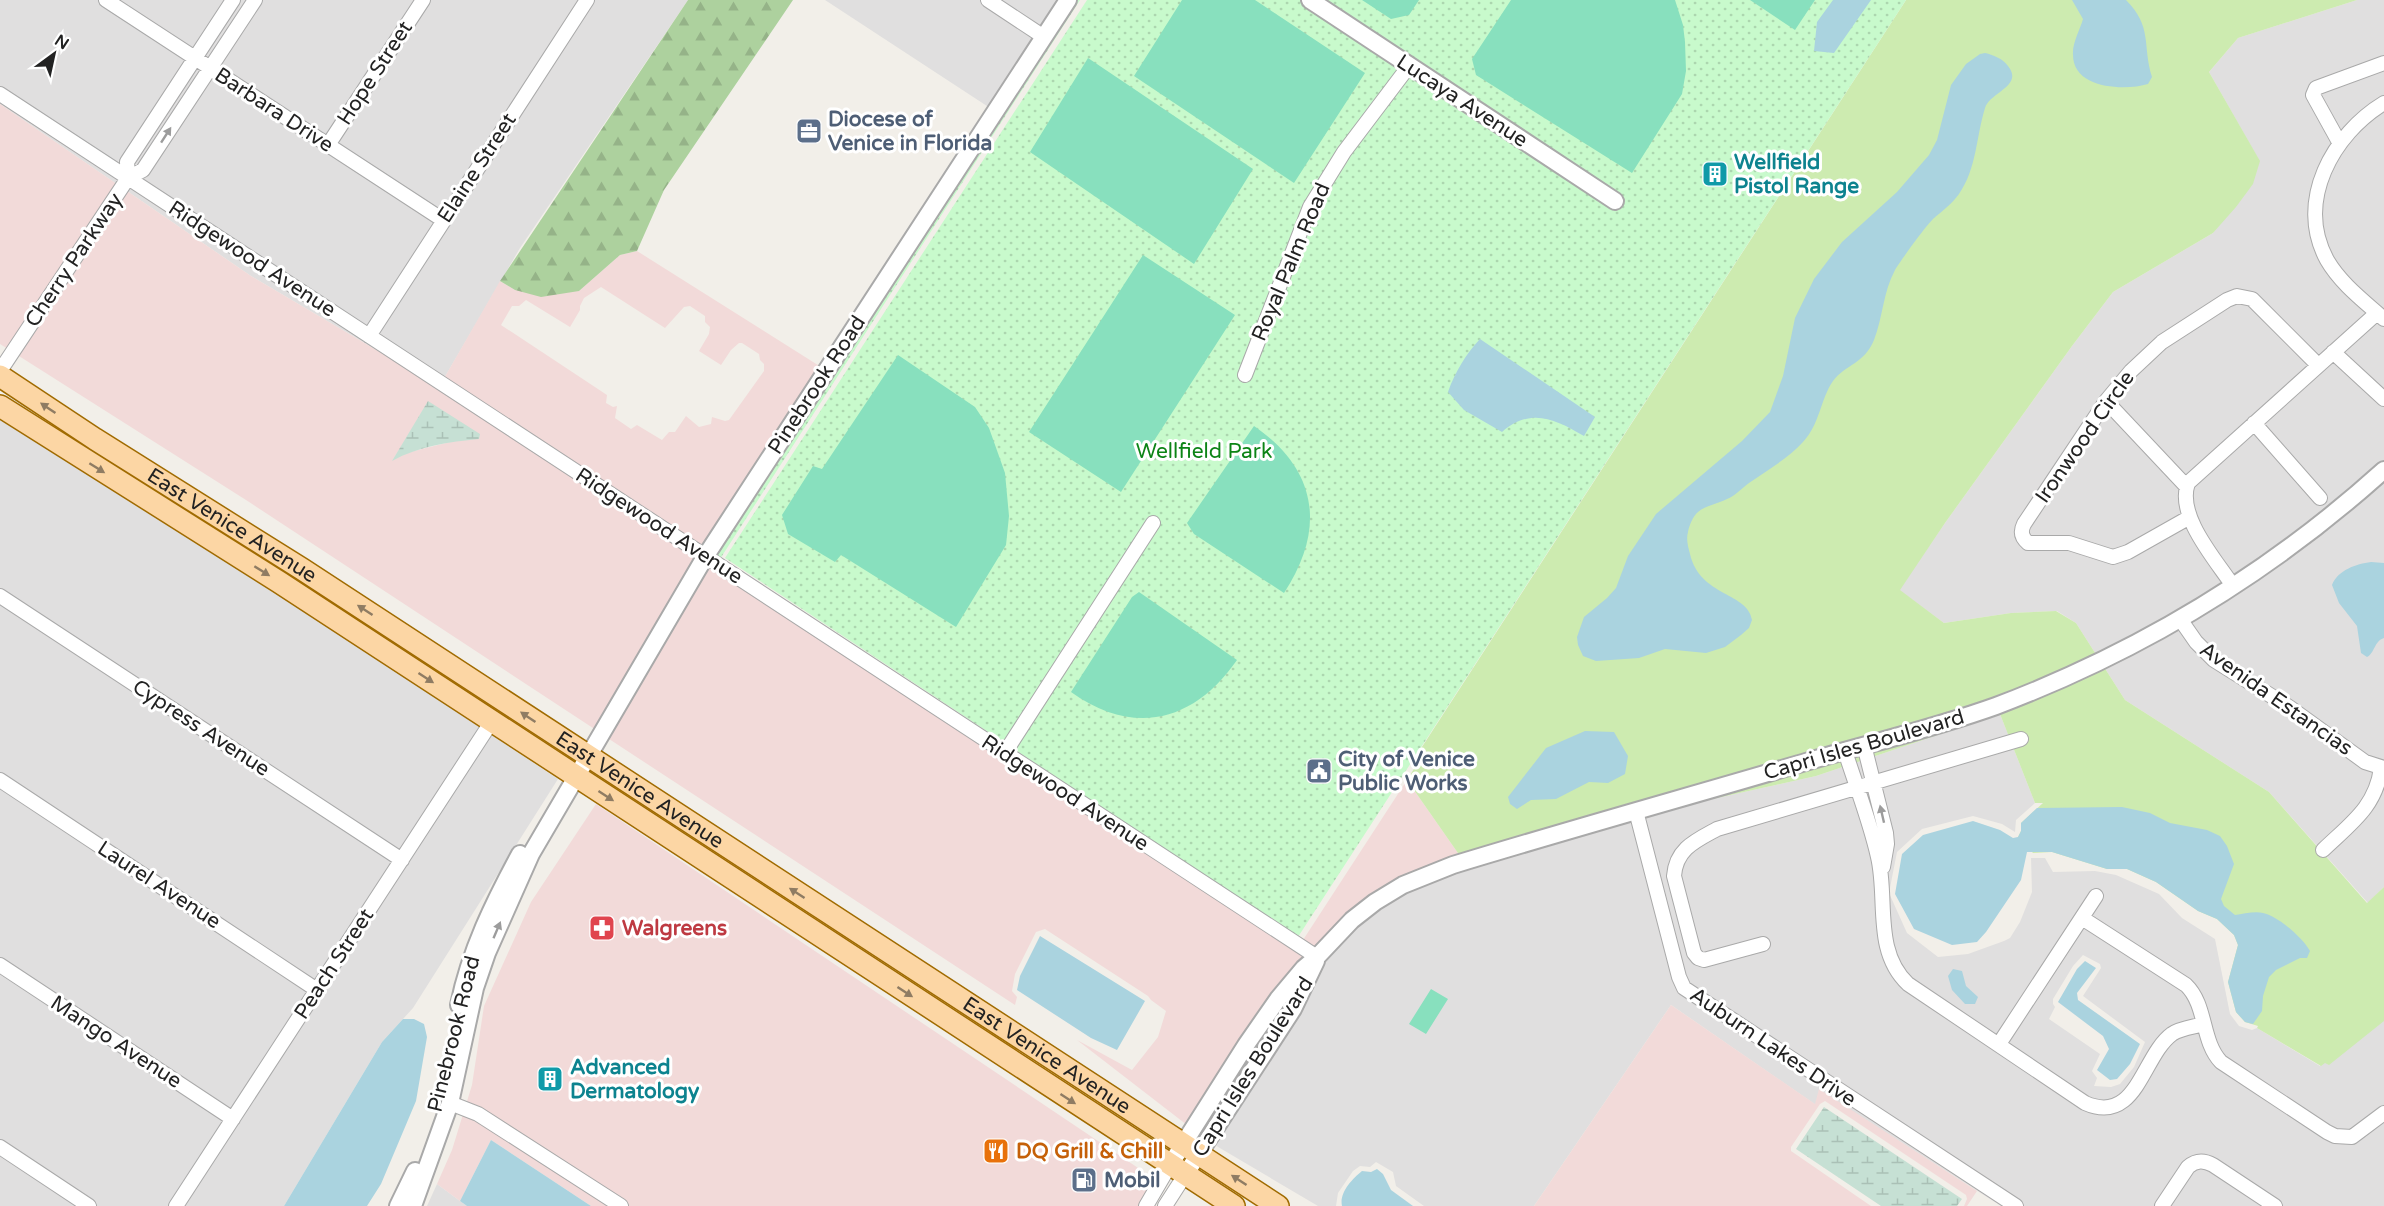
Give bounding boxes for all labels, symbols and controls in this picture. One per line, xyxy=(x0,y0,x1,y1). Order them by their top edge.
street label: Hope Street xyxy=(332,16,418,130)
north arrow xyxy=(24,24,84,84)
text: N xyxy=(51,30,72,54)
street label: Lucaya Avenue xyxy=(1392,49,1532,153)
street label: Barbara Drive xyxy=(210,62,338,158)
place label: Diocese of Venice in Florida xyxy=(828,107,992,156)
street label: Elaine Street xyxy=(432,108,522,228)
office icon: Diocese of Venice in Florida xyxy=(794,116,824,146)
one-way arrow xyxy=(160,127,171,143)
place label: Wellfield Pistol Range xyxy=(1734,150,1859,199)
building icon: Wellfield Pistol Range xyxy=(1700,159,1730,189)
street label: Royal Palm Road xyxy=(1246,179,1336,345)
street label: Cherry Parkway xyxy=(20,188,128,332)
street label: Ridgewood Avenue xyxy=(164,196,340,322)
street label: Pinebrook Road xyxy=(763,311,871,459)
street label: Ironwood Circle xyxy=(2030,366,2140,508)
one-way arrow xyxy=(40,402,56,414)
park label: Wellfield Park xyxy=(1136,439,1272,464)
one-way arrow xyxy=(89,462,105,473)
street label: East Venice Avenue xyxy=(143,463,322,588)
street label: Ridgewood Avenue xyxy=(571,463,747,589)
one-way arrow xyxy=(254,566,270,577)
one-way arrow xyxy=(357,604,373,615)
street label: Avenida Estancias xyxy=(2195,637,2357,761)
one-way arrow xyxy=(417,672,434,683)
street label: Cypress Avenue xyxy=(128,674,274,782)
street label: Capri Isles Boulevard xyxy=(1761,704,1967,786)
one-way arrow xyxy=(520,711,537,722)
street label: East Venice Avenue xyxy=(551,726,729,854)
street label: Ridgewood Avenue xyxy=(977,730,1153,856)
place label: City of Venice Public Works xyxy=(1338,747,1475,796)
public building icon: City of Venice Public Works xyxy=(1304,756,1334,786)
one-way arrow xyxy=(598,790,614,802)
one-way arrow xyxy=(1877,805,1887,823)
street label: Laurel Avenue xyxy=(93,836,225,934)
one-way arrow xyxy=(789,887,805,898)
street label: Peach Street xyxy=(289,904,379,1024)
pharmacy icon: Walgreens xyxy=(587,913,617,943)
place label: Walgreens xyxy=(622,916,727,941)
one-way arrow xyxy=(493,921,502,939)
street label: Pinebrook Road xyxy=(423,953,485,1115)
street label: Capri Isles Boulevard xyxy=(1187,972,1319,1162)
street label: Auburn Lakes Drive xyxy=(1685,982,1861,1112)
one-way arrow xyxy=(897,986,913,998)
street label: Mango Avenue xyxy=(46,990,186,1094)
street label: East Venice Avenue xyxy=(958,991,1136,1119)
place label: Advanced Dermatology xyxy=(570,1055,700,1104)
building icon: Advanced Dermatology xyxy=(535,1064,565,1094)
one-way arrow xyxy=(1060,1093,1076,1105)
restaurant icon: DQ Grill & Chill xyxy=(981,1136,1011,1166)
place label: DQ Grill & Chill xyxy=(1016,1139,1163,1164)
fuel station icon: Mobil xyxy=(1069,1165,1099,1195)
place label: Mobil xyxy=(1104,1168,1160,1193)
one-way arrow xyxy=(1231,1174,1247,1186)

